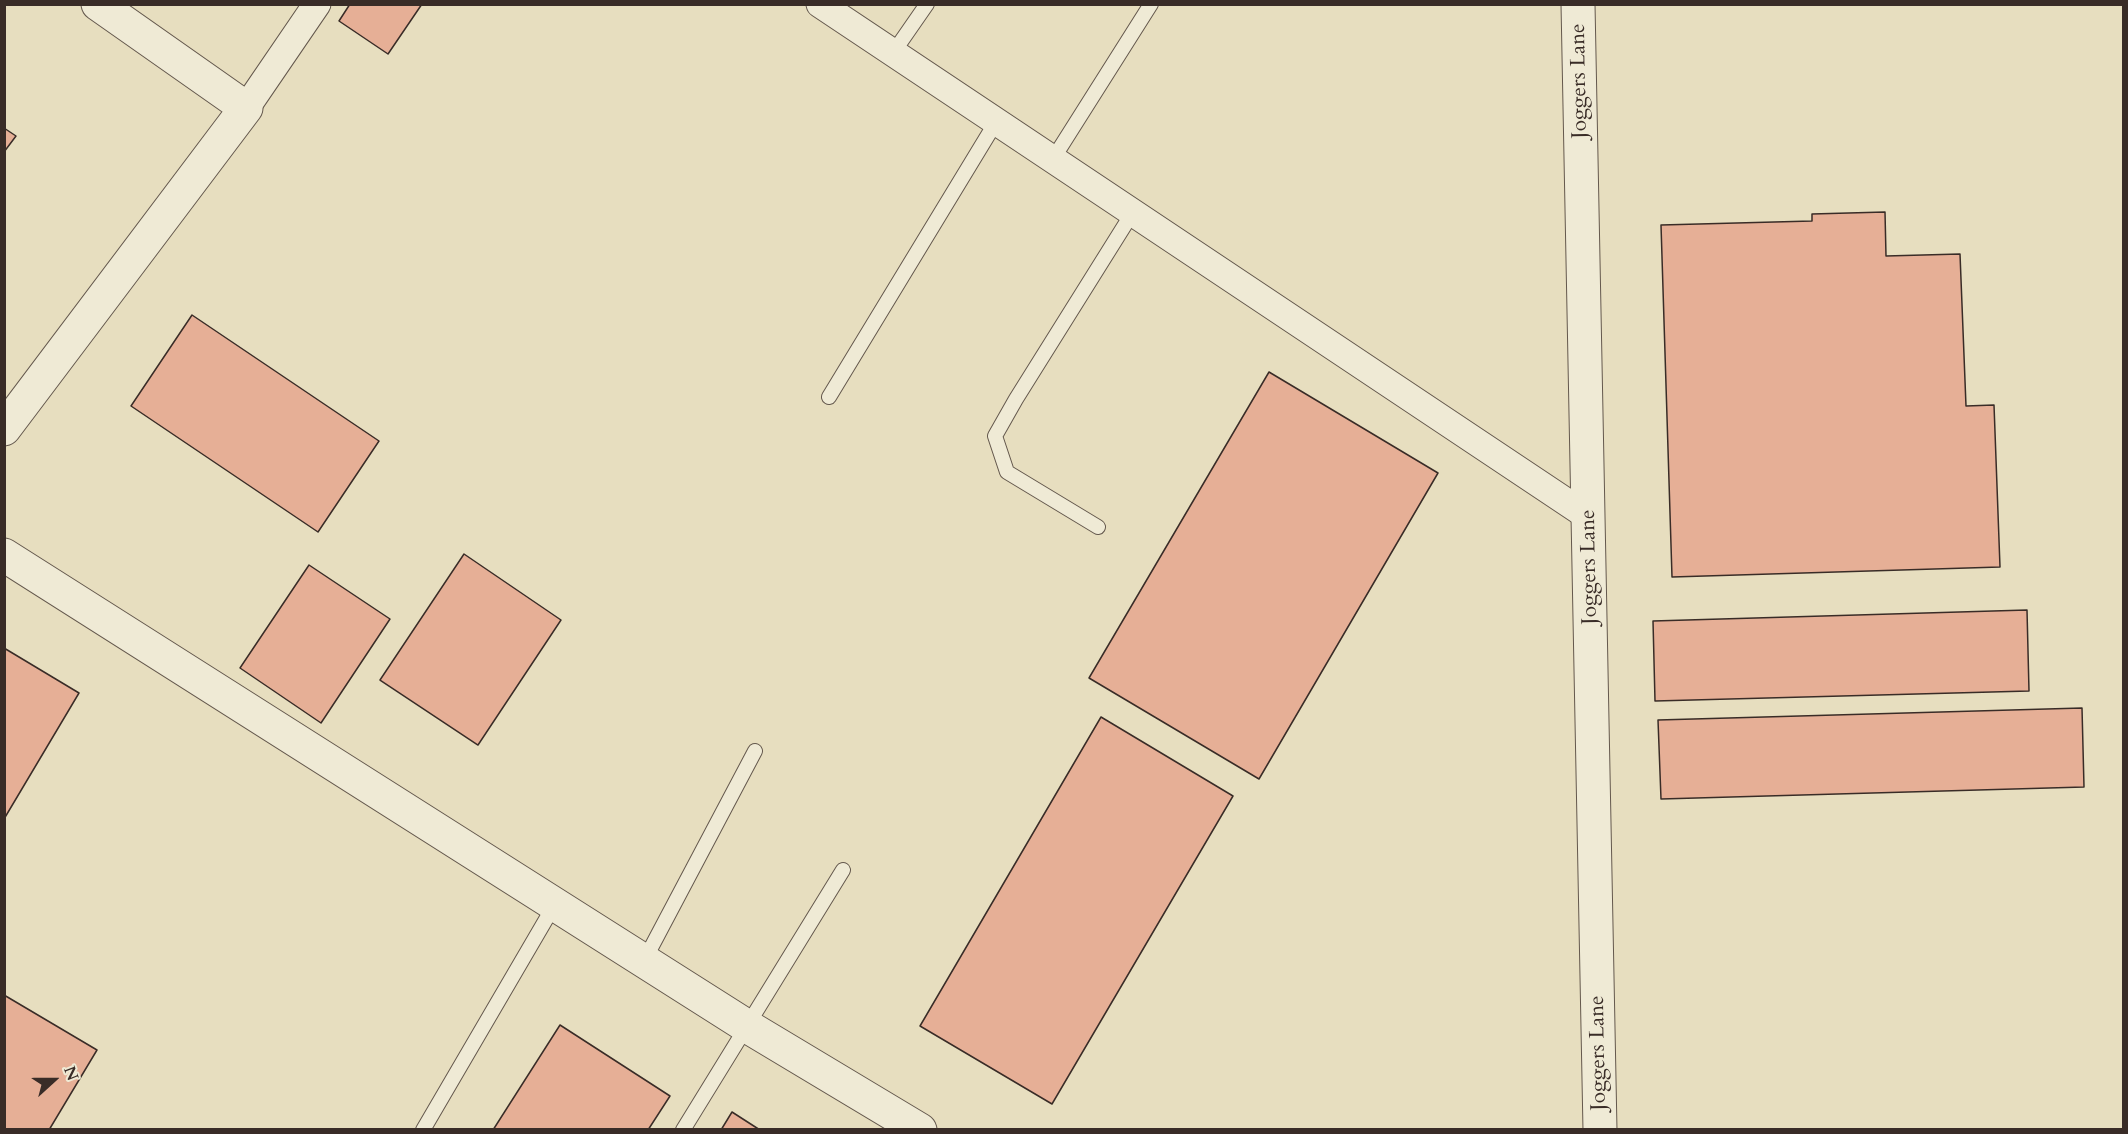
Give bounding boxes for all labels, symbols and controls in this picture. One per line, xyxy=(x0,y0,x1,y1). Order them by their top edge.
street label: Joggers Lane xyxy=(1566,23,1594,139)
street label: Joggers Lane xyxy=(1576,509,1604,625)
street label: Joggers Lane xyxy=(1585,995,1613,1111)
north arrow xyxy=(24,1050,84,1110)
text: N xyxy=(58,1063,84,1084)

